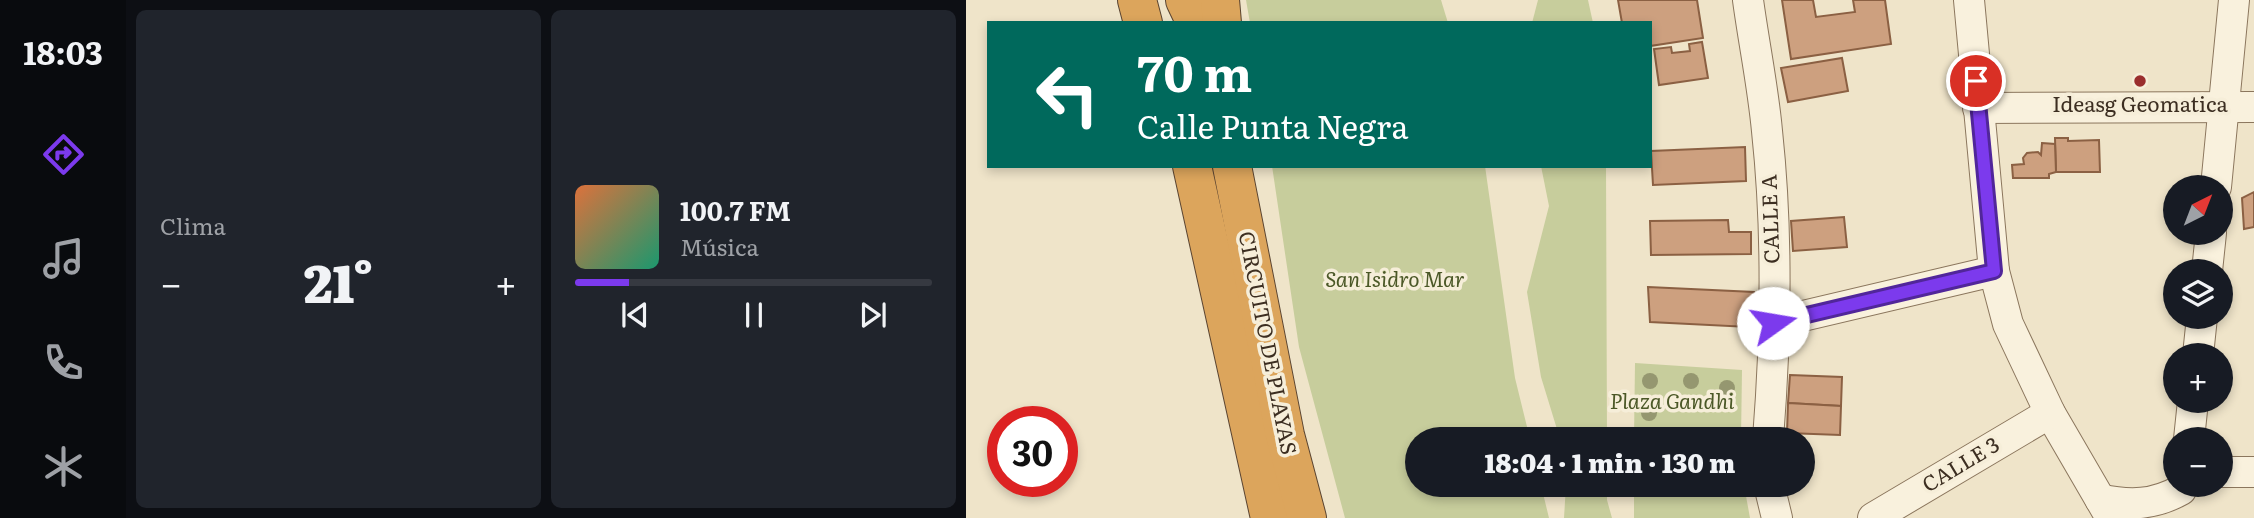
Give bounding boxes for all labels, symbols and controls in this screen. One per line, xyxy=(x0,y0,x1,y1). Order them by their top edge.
text: 18:03 xyxy=(23,27,103,75)
text: 70 m xyxy=(1137,34,1252,107)
icon: left xyxy=(1022,49,1113,140)
pin xyxy=(1946,51,2006,111)
icon: arrive xyxy=(1957,62,1995,100)
marker: Ideasg Geomatica xyxy=(2132,73,2148,89)
place label: Ideasg Geomatica xyxy=(2052,87,2228,118)
text: Calle Punta Negra xyxy=(1137,101,1408,149)
icon: directions xyxy=(39,130,88,179)
street label: CALLE A xyxy=(1751,173,1786,264)
north arrow xyxy=(2163,175,2233,245)
map controls xyxy=(2163,175,2233,497)
text: 100.7 FM xyxy=(680,190,791,229)
text: Clima xyxy=(160,208,226,242)
street label: CIRCUITO DE PLAYAS xyxy=(1233,228,1306,457)
text: Música xyxy=(680,229,759,263)
icon: music xyxy=(39,234,88,283)
text: 21° xyxy=(304,242,373,319)
text: − xyxy=(160,253,182,310)
text: + xyxy=(495,253,517,310)
button: layers xyxy=(2163,259,2233,329)
park label: San Isidro Mar xyxy=(1325,262,1465,293)
position arrow xyxy=(1736,286,1810,360)
icon: previous xyxy=(616,296,654,334)
icon: pause xyxy=(735,296,773,334)
icon: next xyxy=(854,296,892,334)
icon: phone xyxy=(39,338,88,387)
button: + xyxy=(2163,343,2233,413)
park label: Plaza Gandhi xyxy=(1610,384,1735,415)
speed limit sign: 30 xyxy=(987,406,1078,497)
button: − xyxy=(2163,427,2233,497)
street label: CALLE 3 xyxy=(1915,428,2004,498)
icon: climate xyxy=(39,442,88,491)
text: 18:04 · 1 min · 130 m xyxy=(1485,442,1735,481)

